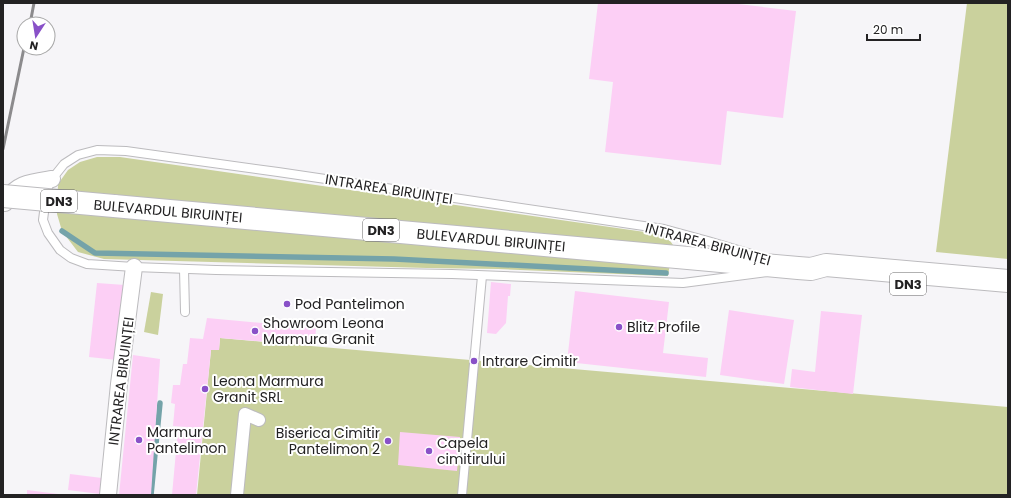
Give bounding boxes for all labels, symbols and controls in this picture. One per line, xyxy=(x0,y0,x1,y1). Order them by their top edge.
north arrow xyxy=(16,16,56,56)
scale bar xyxy=(867,16,920,42)
text: 20 m xyxy=(873,21,903,38)
text: N xyxy=(28,37,40,54)
street label: INTRAREA BIRUINȚEI xyxy=(324,169,454,209)
road number: DN3 xyxy=(41,190,77,212)
street label: BULEVARDUL BIRUINȚEI xyxy=(93,195,243,227)
street label: INTRAREA BIRUINȚEI xyxy=(643,218,773,270)
road number: DN3 xyxy=(363,219,399,241)
street label: BULEVARDUL BIRUINȚEI xyxy=(416,224,566,256)
road number: DN3 xyxy=(890,273,926,295)
place label: Pod Pantelimon xyxy=(295,294,405,314)
marker: Pod Pantelimon xyxy=(282,299,292,309)
place label: Showroom Leona Marmura Granit xyxy=(263,313,384,349)
street label: INTRAREA BIRUINȚEI xyxy=(103,316,139,446)
place label: Blitz Profile xyxy=(627,317,700,337)
marker: Blitz Profile xyxy=(614,322,624,332)
marker: Showroom Leona Marmura Granit xyxy=(250,326,260,336)
place label: Intrare Cimitir xyxy=(482,351,578,371)
marker: Intrare Cimitir xyxy=(469,356,479,366)
place label: Leona Marmura Granit SRL xyxy=(213,371,324,407)
marker: Leona Marmura Granit SRL xyxy=(200,384,210,394)
place label: Marmura Pantelimon xyxy=(147,422,227,458)
place label: Biserica Cimitir Pantelimon 2 xyxy=(276,423,380,459)
place label: Capela cimitirului xyxy=(437,433,505,469)
marker: Marmura Pantelimon xyxy=(134,435,144,445)
marker: Biserica Cimitir Pantelimon 2 xyxy=(383,436,393,446)
marker: Capela cimitirului xyxy=(424,446,434,456)

